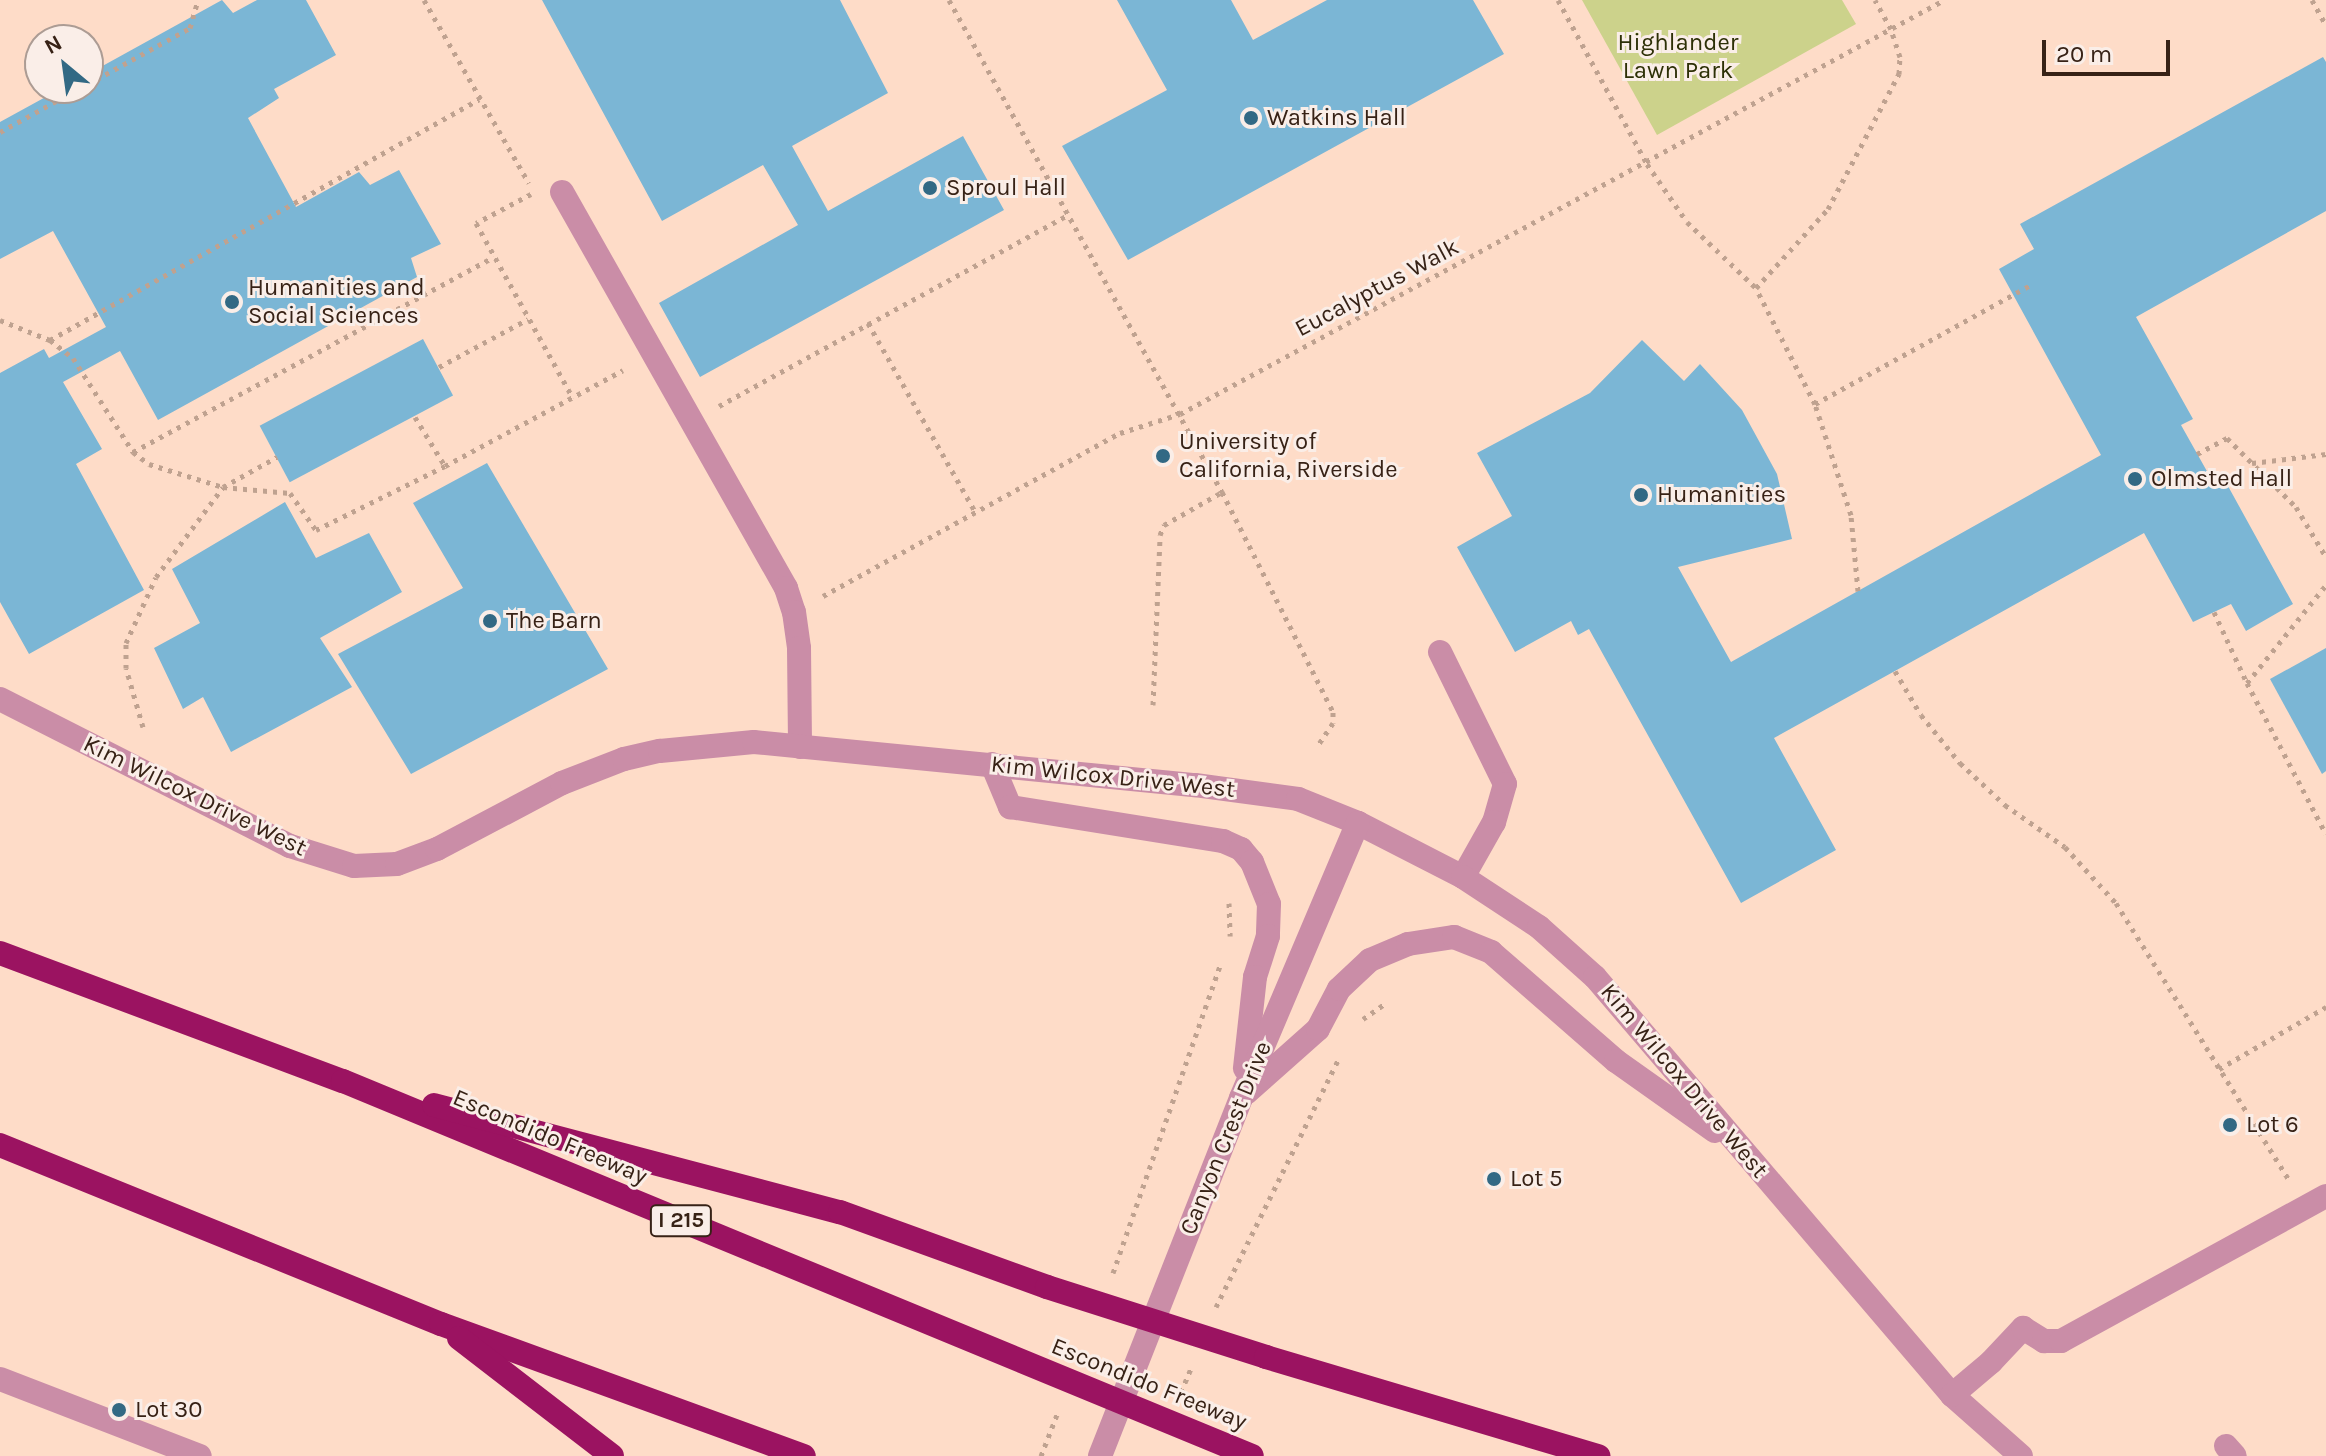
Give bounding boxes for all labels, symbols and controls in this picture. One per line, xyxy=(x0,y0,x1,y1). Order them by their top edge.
north arrow xyxy=(24,24,104,104)
scale bar xyxy=(2046,24,2174,74)
park label: Highlander Lawn Park xyxy=(1618,29,1738,85)
text: N xyxy=(40,30,67,60)
text: 20 m xyxy=(2056,40,2112,68)
place label: Watkins Hall xyxy=(1267,104,1406,132)
marker: Watkins Hall xyxy=(1242,109,1260,127)
place label: Sproul Hall xyxy=(946,174,1066,202)
marker: Sproul Hall xyxy=(921,179,939,197)
street label: Eucalyptus Walk xyxy=(1290,233,1464,343)
place label: Humanities and Social Sciences xyxy=(248,274,425,330)
marker: Humanities and Social Sciences xyxy=(223,293,241,311)
place label: University of California, Riverside xyxy=(1179,428,1398,484)
marker: University of California, Riverside xyxy=(1154,447,1172,465)
place label: Olmsted Hall xyxy=(2151,465,2292,493)
marker: Olmsted Hall xyxy=(2126,470,2144,488)
place label: Humanities xyxy=(1657,481,1786,509)
marker: Humanities xyxy=(1632,486,1650,504)
place label: The Barn xyxy=(506,607,602,635)
marker: The Barn xyxy=(481,612,499,630)
street label: Kim Wilcox Drive West xyxy=(79,729,311,863)
street label: Kim Wilcox Drive West xyxy=(990,750,1236,804)
street label: Kim Wilcox Drive West xyxy=(1594,978,1774,1184)
street label: Canyon Crest Drive xyxy=(1174,1037,1278,1239)
street label: Escondido Freeway xyxy=(449,1083,651,1191)
place label: Lot 6 xyxy=(2246,1111,2299,1139)
marker: Lot 6 xyxy=(2221,1116,2239,1134)
place label: Lot 5 xyxy=(1510,1165,1563,1193)
marker: Lot 5 xyxy=(1485,1170,1503,1188)
road number: I 215 xyxy=(649,1203,713,1239)
street label: Escondido Freeway xyxy=(1047,1332,1251,1436)
place label: Lot 30 xyxy=(135,1396,202,1424)
marker: Lot 30 xyxy=(110,1401,128,1419)

